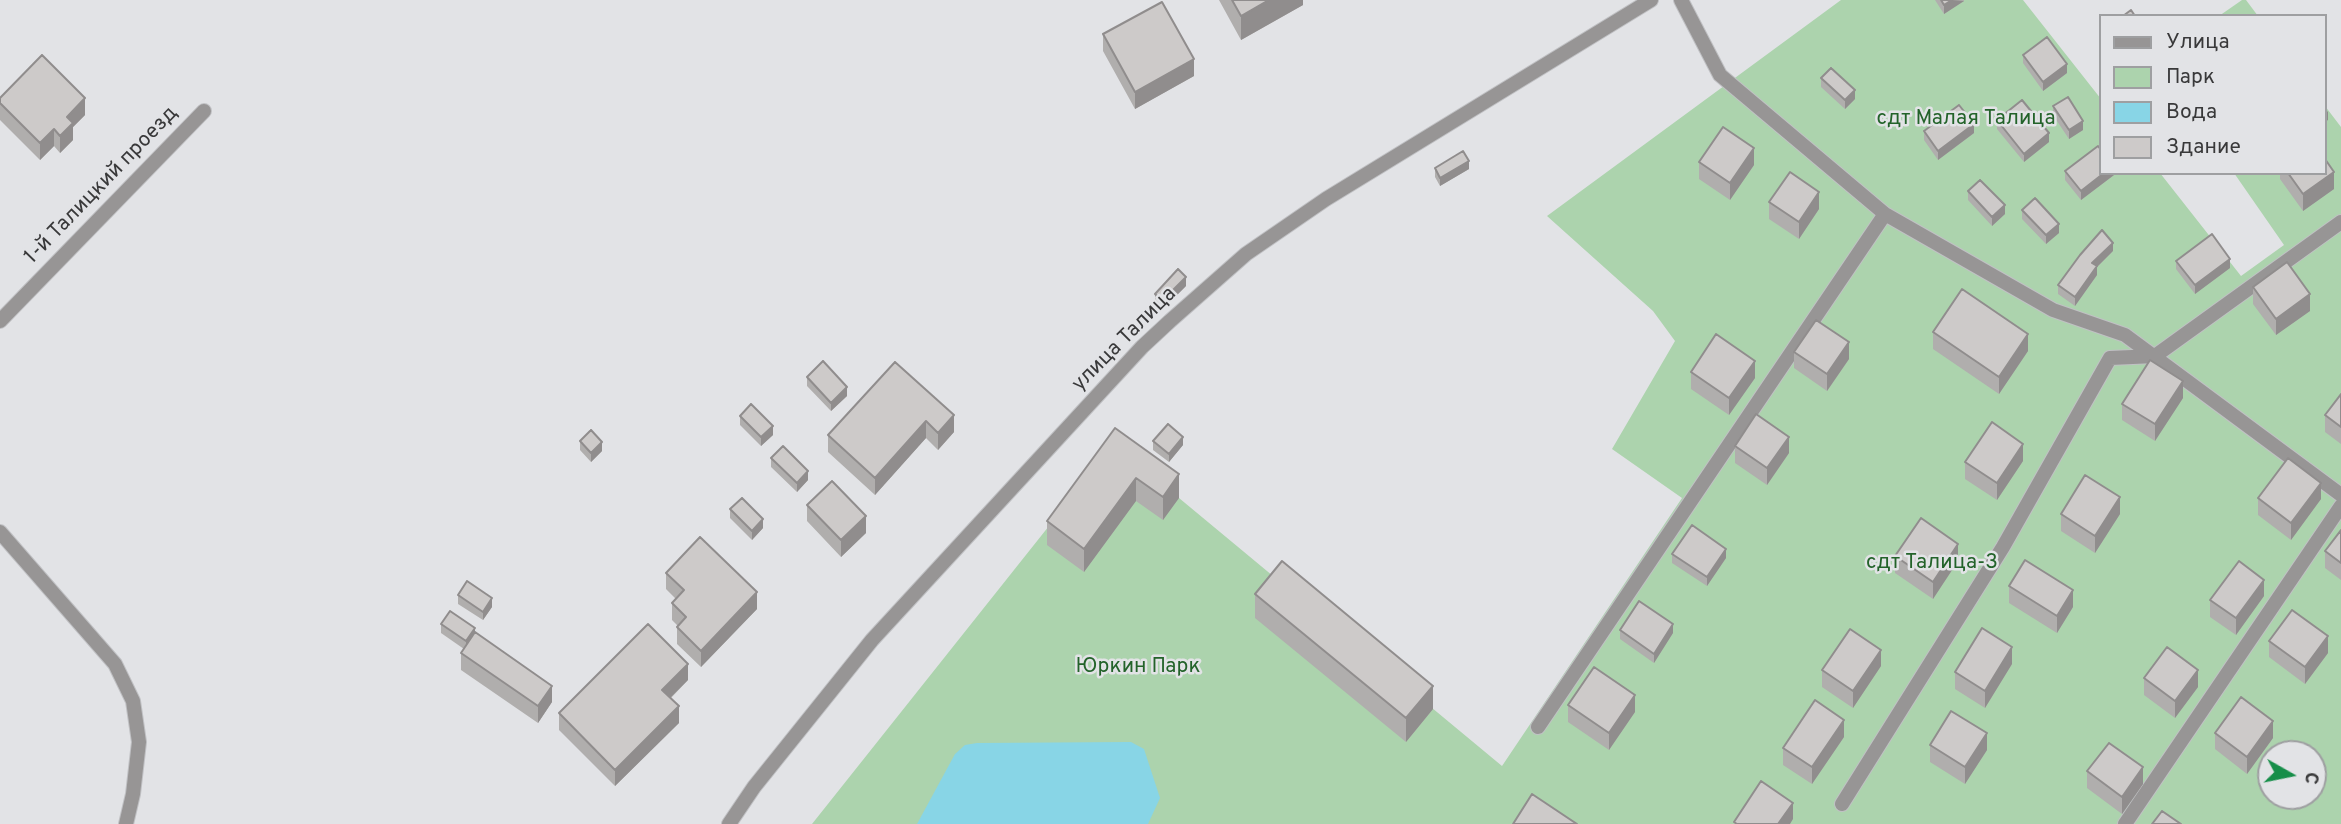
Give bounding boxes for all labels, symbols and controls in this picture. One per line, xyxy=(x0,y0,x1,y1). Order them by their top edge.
legend xyxy=(2100,14,2327,175)
text: Улица xyxy=(2166,29,2230,56)
text: Парк xyxy=(2166,64,2215,91)
text: Вода xyxy=(2166,99,2217,126)
street label: 1-й Талицкий проезд xyxy=(20,102,184,270)
park label: сдт Малая Талица xyxy=(1876,107,2056,133)
text: Здание xyxy=(2166,134,2241,161)
street label: улица Талица xyxy=(1068,283,1182,397)
park label: сдт Талица-3 xyxy=(1866,551,1998,577)
park label: Юркин Парк xyxy=(1076,655,1200,681)
north arrow xyxy=(2257,740,2327,810)
text: С xyxy=(2298,770,2324,786)

